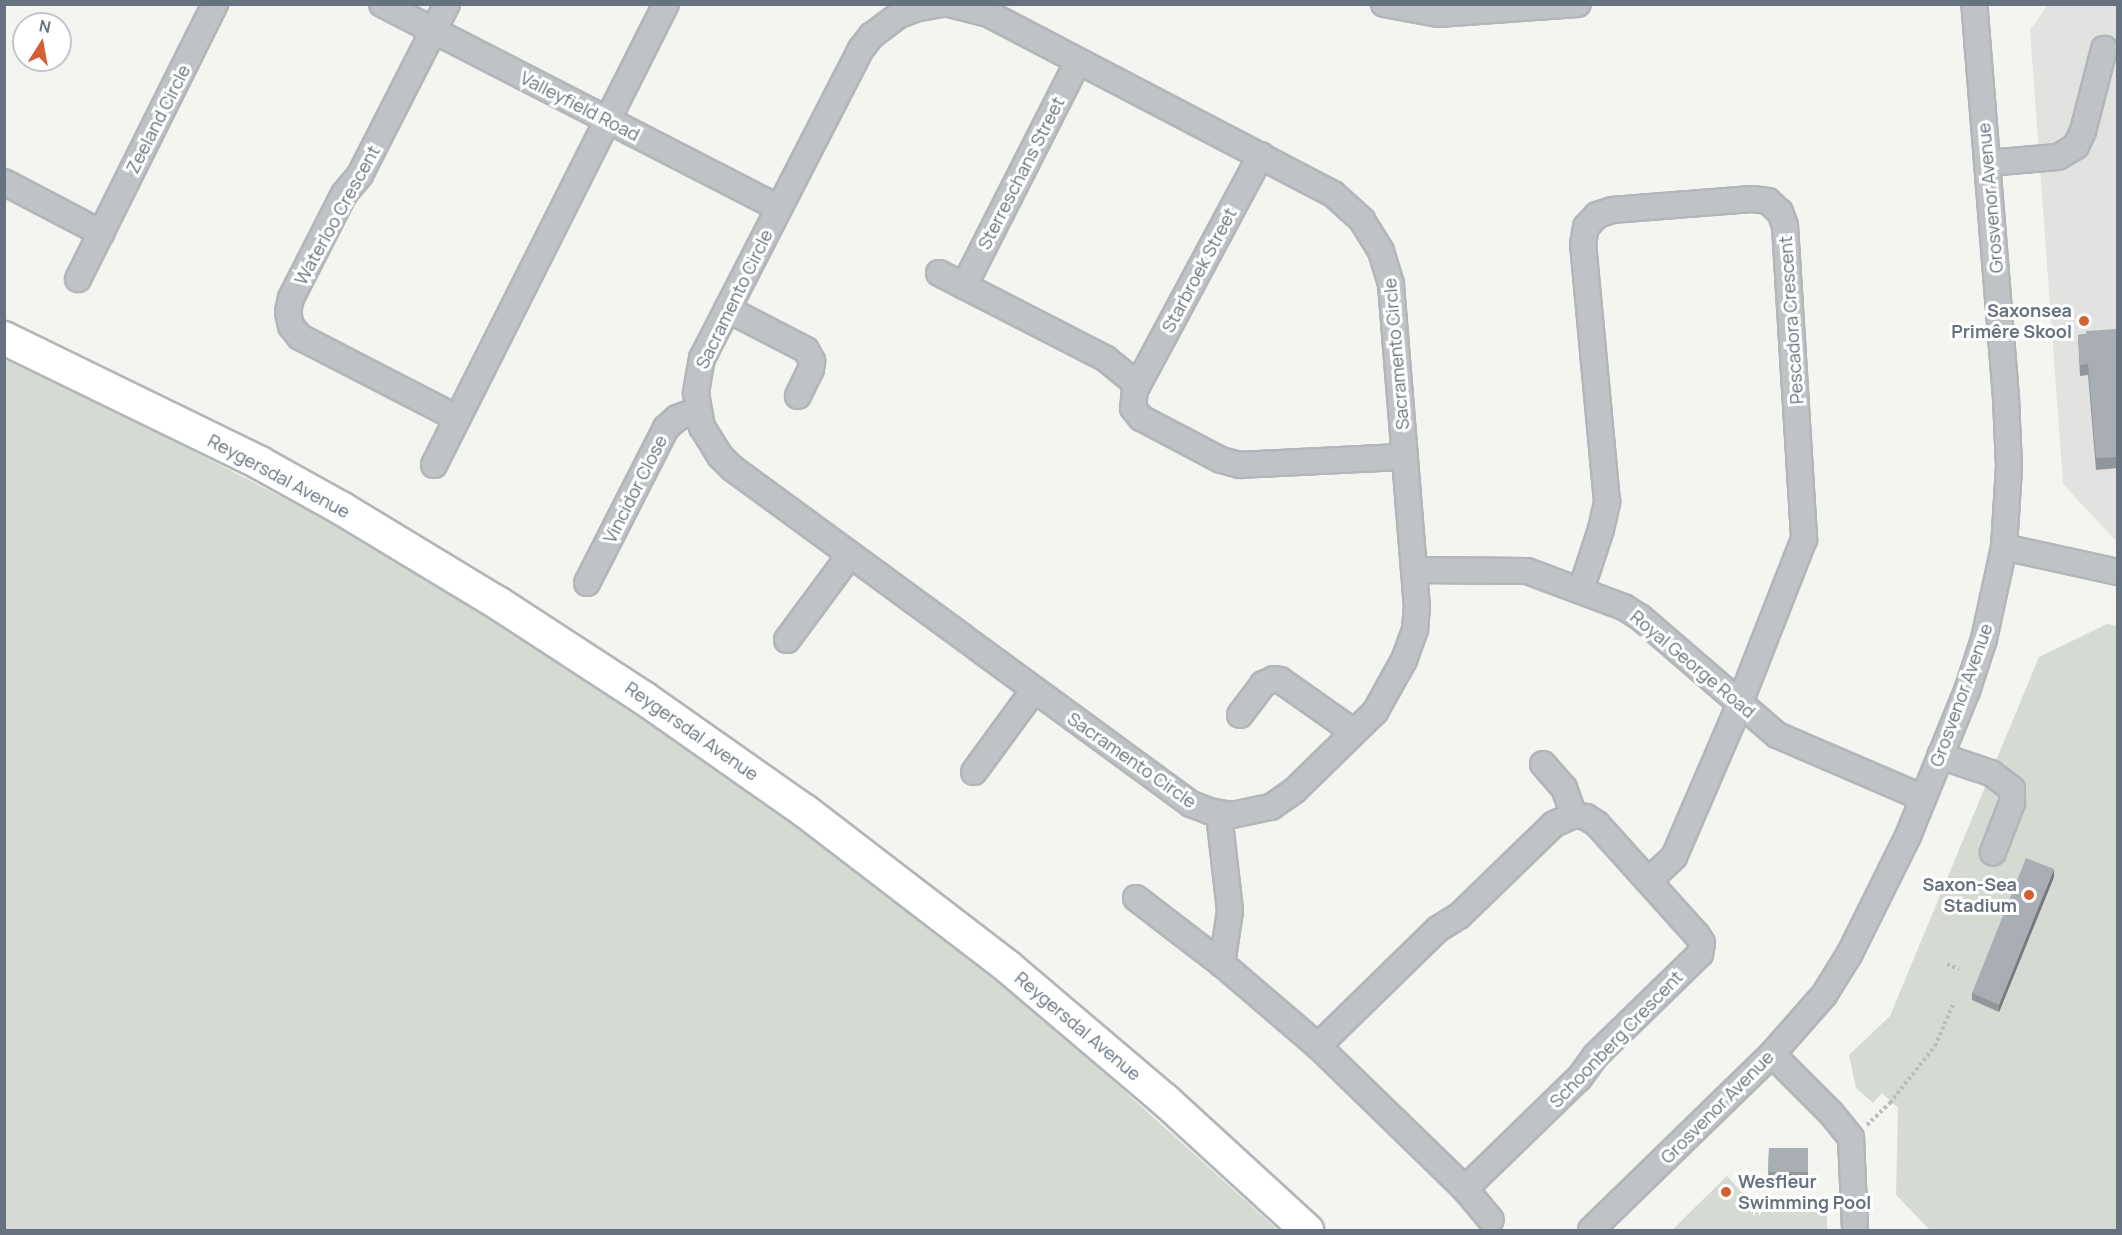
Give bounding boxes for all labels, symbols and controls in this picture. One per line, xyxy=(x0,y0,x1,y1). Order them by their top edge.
north arrow xyxy=(12,12,72,72)
text: N xyxy=(37,14,53,38)
street label: Zeeland Circle xyxy=(121,61,195,177)
street label: Valleyfield Road xyxy=(517,67,643,145)
street label: Sterreschans Street xyxy=(973,93,1069,253)
street label: Grosvenor Avenue xyxy=(1973,122,2007,274)
street label: Waterloo Crescent xyxy=(290,142,384,288)
street label: Starbroek Street xyxy=(1157,204,1241,336)
street label: Sacramento Circle xyxy=(691,226,777,372)
street label: Pescadora Crescent xyxy=(1774,235,1808,405)
street label: Sacramento Circle xyxy=(1379,277,1413,431)
place label: Saxonsea Primêre Skool xyxy=(1951,300,2072,342)
marker: Saxonsea Primêre Skool xyxy=(2077,314,2091,328)
street label: Reygersdal Avenue xyxy=(204,429,354,523)
street label: Vincidor Close xyxy=(599,431,671,547)
street label: Royal George Road xyxy=(1626,606,1760,722)
street label: Grosvenor Avenue xyxy=(1925,621,1997,769)
street label: Reygersdal Avenue xyxy=(621,677,763,785)
street label: Sacramento Circle xyxy=(1063,707,1201,813)
place label: Saxon-Sea Stadium xyxy=(1922,874,2017,916)
marker: Saxon-Sea Stadium xyxy=(2022,888,2036,902)
street label: Schoonberg Crescent xyxy=(1545,966,1687,1112)
street label: Reygersdal Avenue xyxy=(1011,967,1145,1085)
street label: Grosvenor Avenue xyxy=(1656,1046,1778,1168)
place label: Wesfleur Swimming Pool xyxy=(1738,1171,1871,1214)
marker: Wesfleur Swimming Pool xyxy=(1719,1185,1733,1199)

